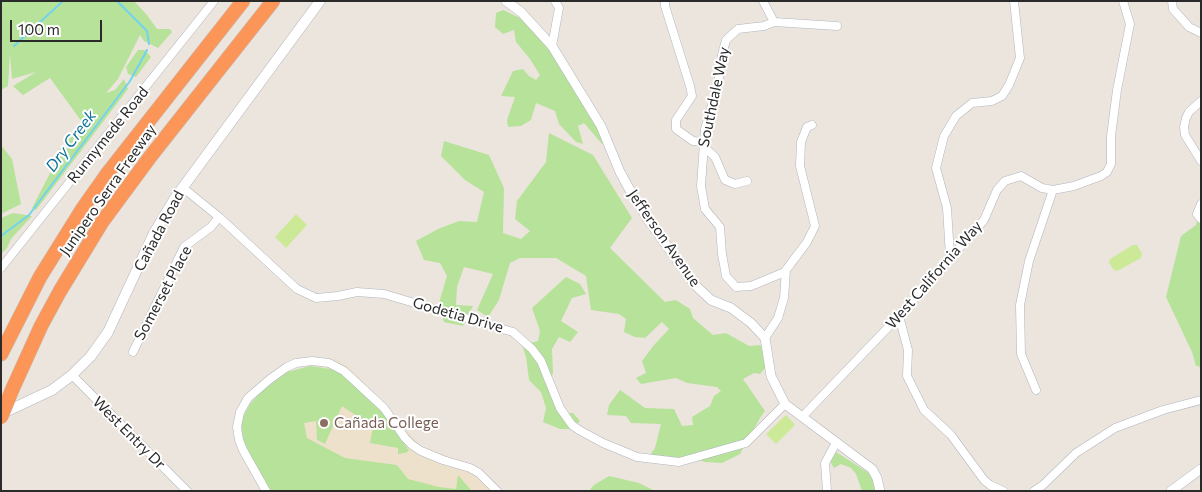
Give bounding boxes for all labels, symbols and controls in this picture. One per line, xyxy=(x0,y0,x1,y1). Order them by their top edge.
scale bar xyxy=(12,10,105,42)
text: 100 m xyxy=(18,20,60,38)
street label: Southdale Way xyxy=(695,45,733,149)
street label: Runnymede Road xyxy=(64,83,152,187)
water label: Dry Creek xyxy=(42,106,100,176)
street label: Junipero Serra Freeway xyxy=(56,121,160,259)
street label: Jefferson Avenue xyxy=(624,186,704,290)
street label: Cañada Road xyxy=(130,187,188,275)
street label: West California Way xyxy=(882,217,986,333)
street label: Somerset Place xyxy=(131,243,195,343)
street label: Godetia Drive xyxy=(411,293,505,337)
street label: West Entry Dr xyxy=(89,393,169,473)
place label: Cañada College xyxy=(334,414,439,432)
marker: Cañada College xyxy=(318,417,330,429)

